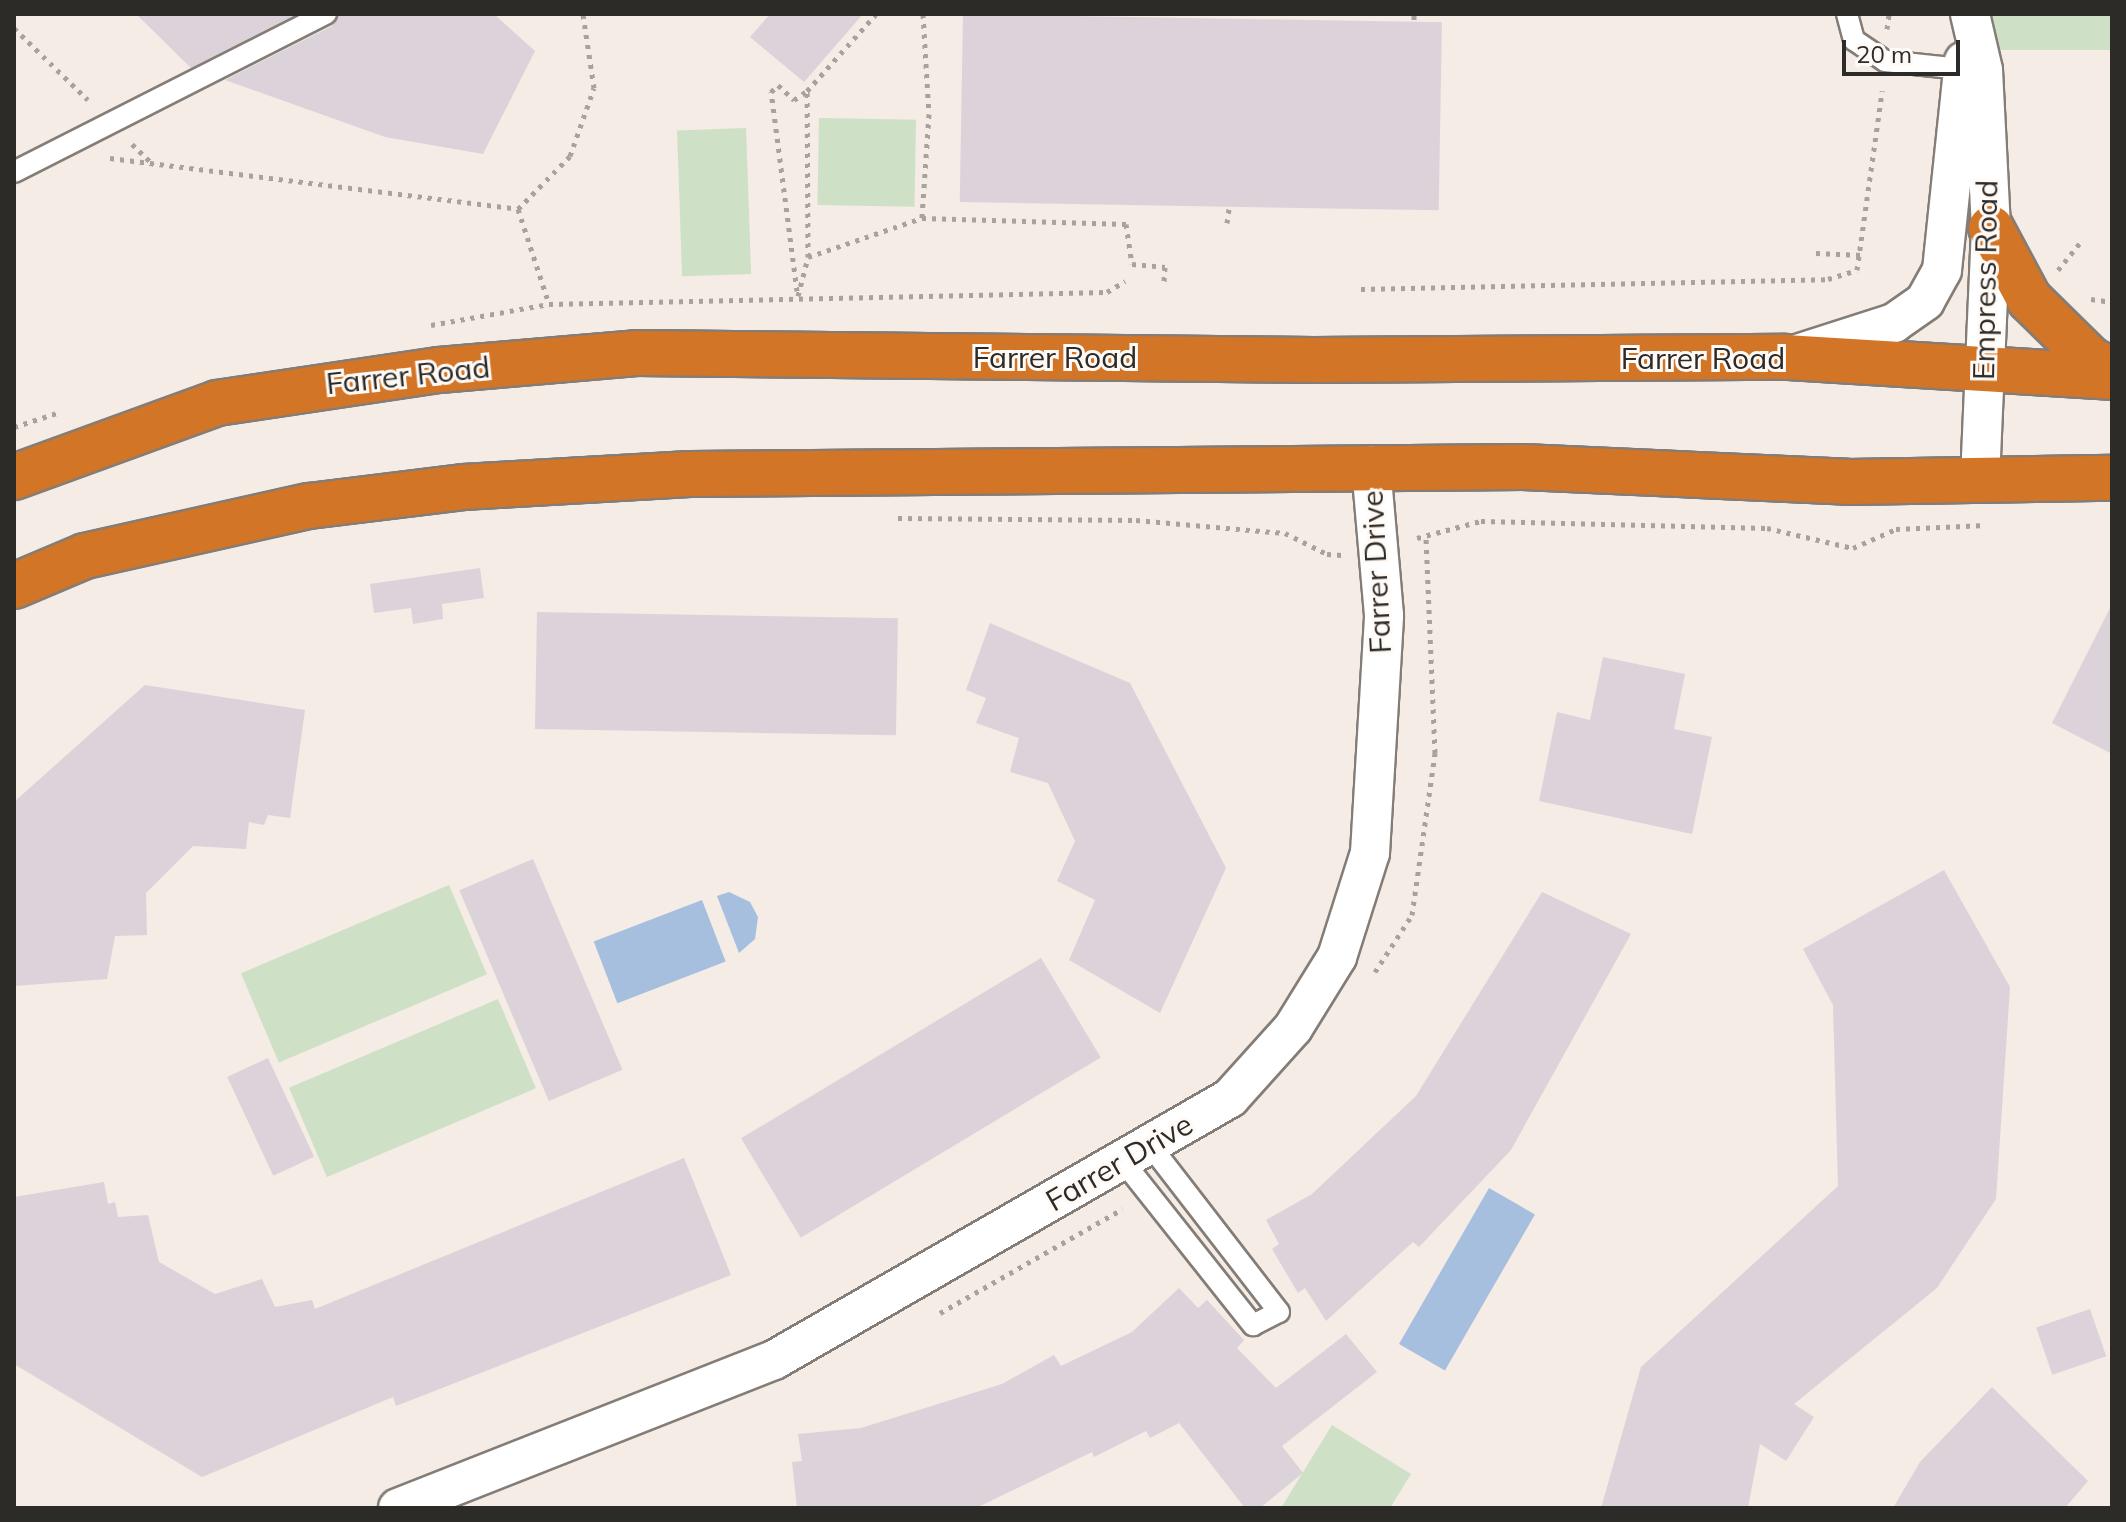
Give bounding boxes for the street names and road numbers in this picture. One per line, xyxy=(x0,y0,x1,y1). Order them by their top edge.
street label: Empress Road xyxy=(1965,180,2005,380)
street label: Farrer Road xyxy=(973,339,1137,375)
street label: Farrer Road xyxy=(1621,340,1785,376)
street label: Farrer Road xyxy=(324,349,492,401)
street label: Farrer Drive xyxy=(1354,489,1398,655)
street label: Farrer Drive xyxy=(1039,1106,1199,1218)

